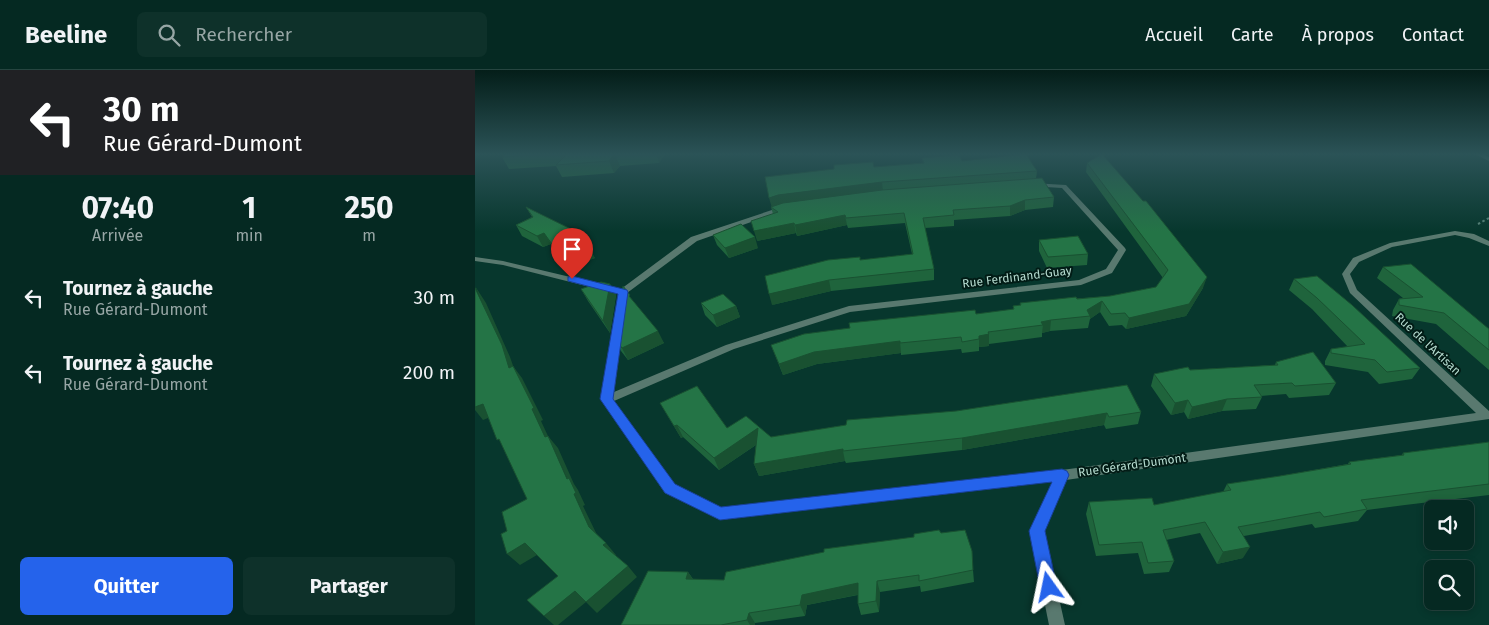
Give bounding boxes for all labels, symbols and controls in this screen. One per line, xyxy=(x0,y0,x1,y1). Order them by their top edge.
search box xyxy=(137,12,487,57)
text: Beeline xyxy=(25,21,107,49)
icon: search xyxy=(155,21,183,49)
text: Rechercher xyxy=(195,23,292,46)
text: Accueil xyxy=(1145,24,1203,46)
text: Carte xyxy=(1231,24,1274,46)
text: À propos xyxy=(1302,24,1374,46)
text: Contact xyxy=(1402,24,1464,46)
text: 30 m xyxy=(103,88,180,130)
icon: left xyxy=(20,90,85,155)
text: Rue Gérard-Dumont xyxy=(103,130,302,157)
text: 07:40 xyxy=(81,190,154,226)
text: 1 xyxy=(242,190,256,226)
text: 250 xyxy=(344,190,394,226)
text: Arrivée xyxy=(92,226,143,245)
text: min xyxy=(235,226,263,245)
text: m xyxy=(362,226,376,245)
pin xyxy=(551,228,593,279)
icon: arrive xyxy=(558,235,586,263)
street label: Rue Ferdinand-Guay xyxy=(961,263,1073,291)
text: Tournez à gauche xyxy=(63,277,213,300)
icon: left xyxy=(20,284,48,312)
text: 30 m xyxy=(414,286,455,309)
text: Rue Gérard-Dumont xyxy=(63,300,208,319)
street label: Rue de l'Artisan xyxy=(1392,310,1464,378)
text: Tournez à gauche xyxy=(63,352,213,375)
icon: left xyxy=(20,359,48,387)
text: 200 m xyxy=(403,361,455,384)
text: Rue Gérard-Dumont xyxy=(63,375,208,394)
street label: Rue Gérard-Dumont xyxy=(1077,450,1187,479)
map controls xyxy=(1424,500,1474,610)
button: sound xyxy=(1424,500,1474,550)
button: Quitter xyxy=(20,557,233,615)
button: Partager xyxy=(243,557,455,615)
position arrow xyxy=(1022,560,1074,612)
button: search xyxy=(1424,560,1474,610)

